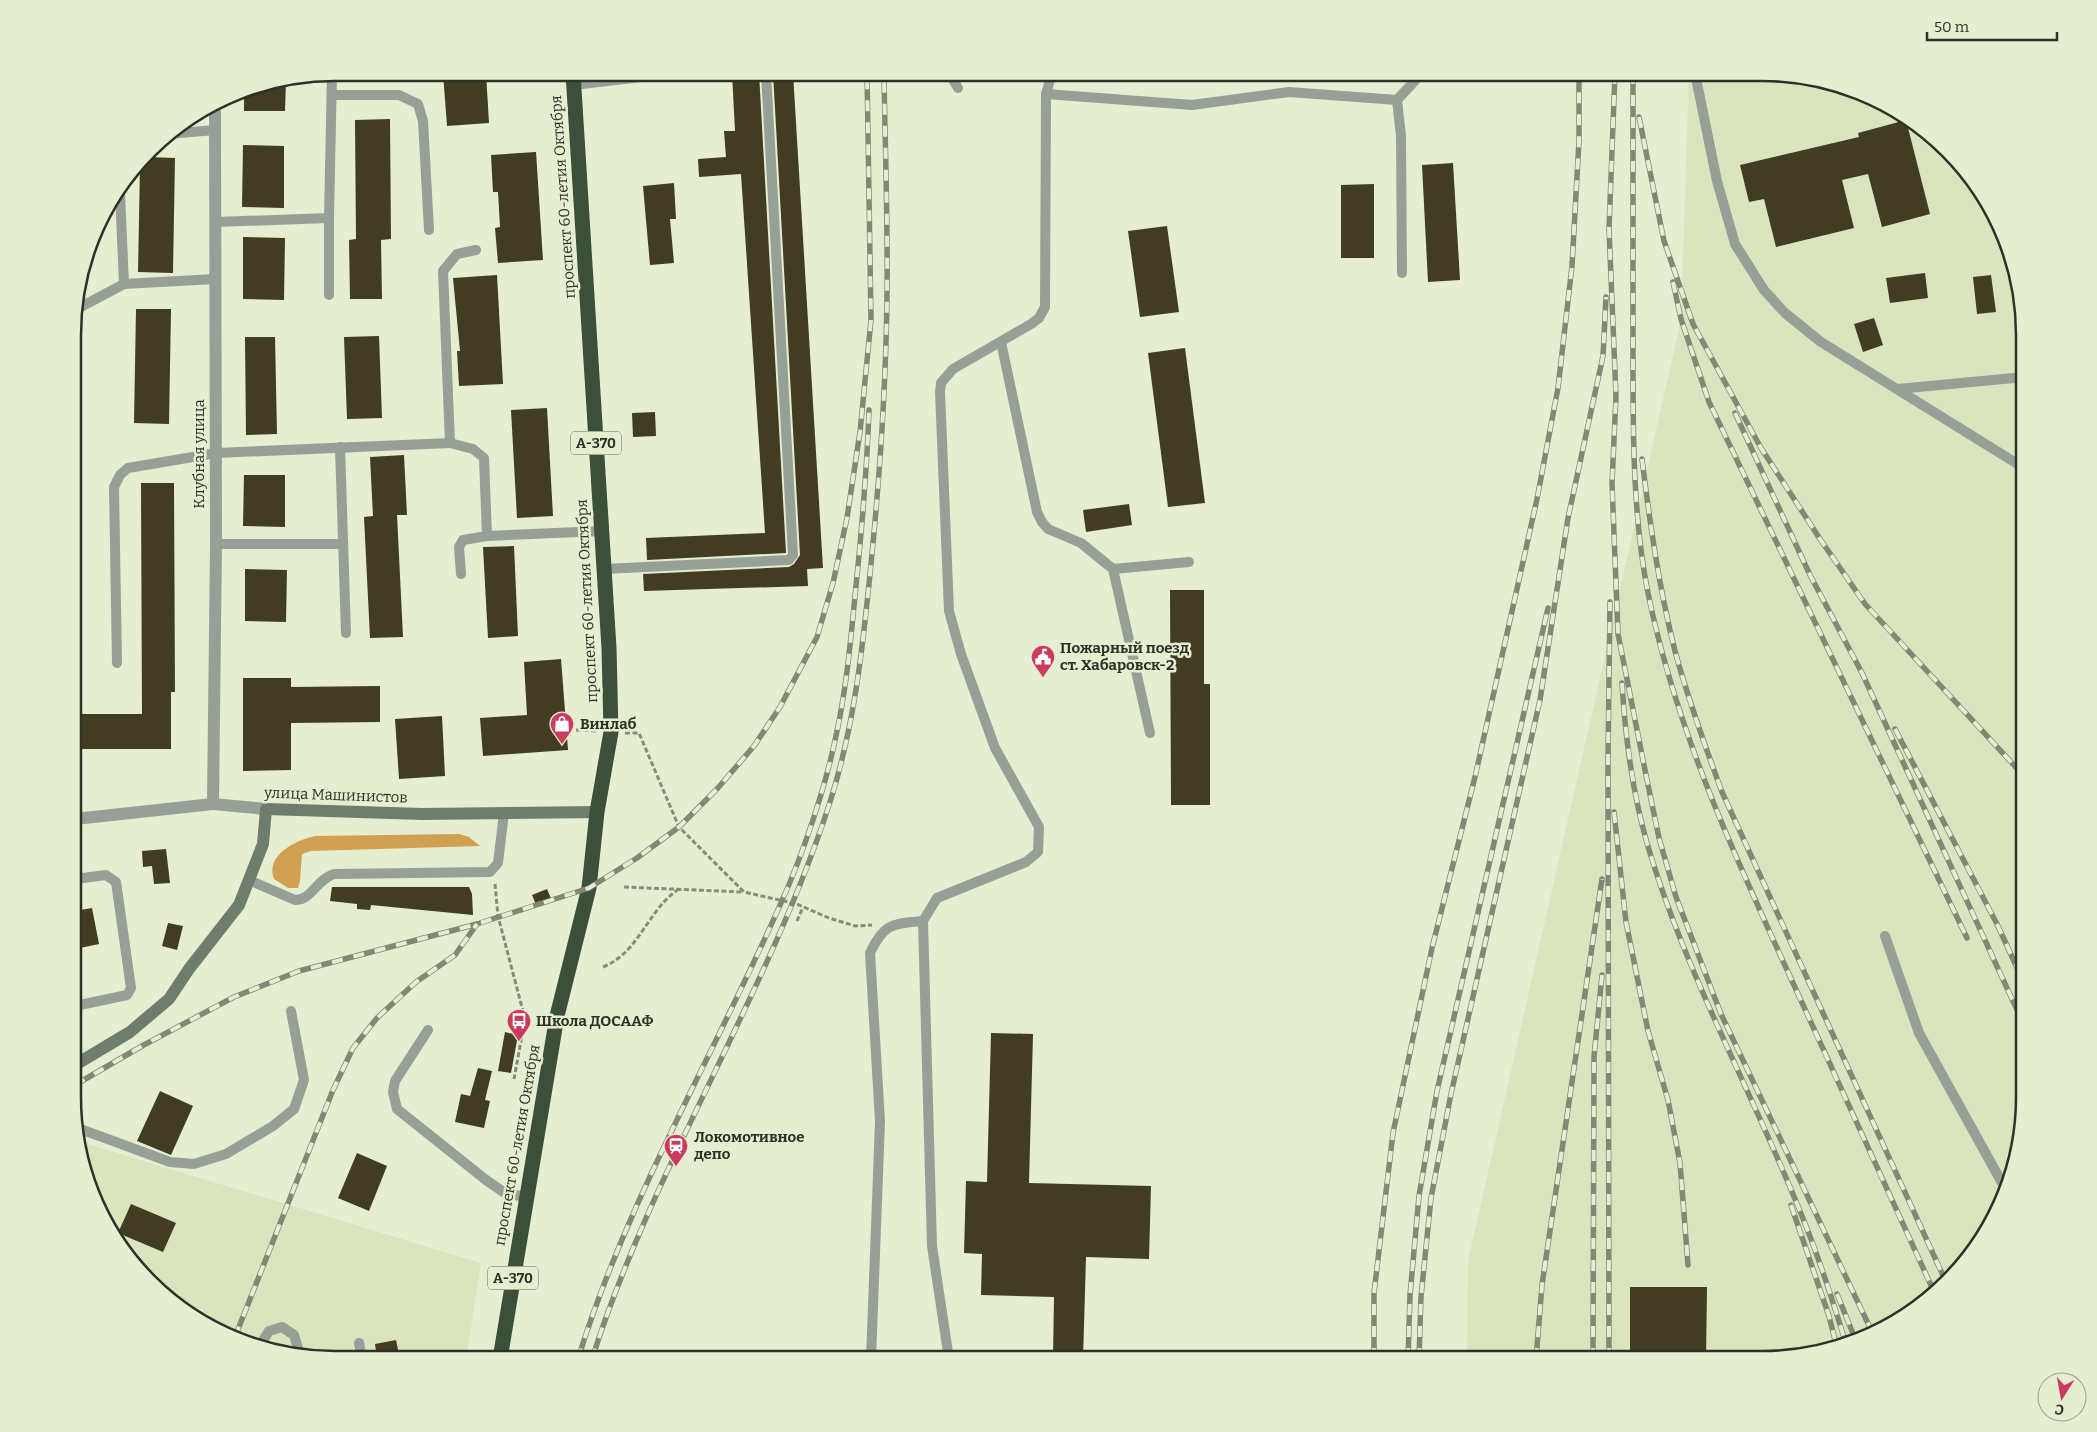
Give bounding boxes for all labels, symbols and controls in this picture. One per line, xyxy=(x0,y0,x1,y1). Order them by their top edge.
scale bar xyxy=(1927,10,2057,42)
text: 50 m xyxy=(1934,18,1970,36)
street label: проспект 60-летия Октября xyxy=(547,95,579,299)
street label: Клубная улица xyxy=(190,399,208,509)
road number: А-370 xyxy=(571,432,621,454)
street label: проспект 60-летия Октября xyxy=(573,499,601,703)
place label: Пожарный поезд ст. Хабаровск-2 xyxy=(1060,639,1190,674)
public building icon: Пожарный поезд ст. Хабаровск-2 xyxy=(1030,644,1056,678)
shop icon: Винлаб xyxy=(549,711,575,745)
place label: Винлаб xyxy=(580,715,637,733)
street label: улица Машинистов xyxy=(263,783,408,806)
bus stop icon: Школа ДОСААФ xyxy=(506,1008,532,1042)
place label: Школа ДОСААФ xyxy=(536,1012,654,1030)
street label: проспект 60-летия Октября xyxy=(490,1043,544,1247)
place label: Локомотивное депо xyxy=(694,1128,804,1163)
station icon: Локомотивное депо xyxy=(663,1133,689,1167)
road number: А-370 xyxy=(488,1266,538,1290)
north arrow xyxy=(2037,1372,2087,1422)
text: С xyxy=(2054,1400,2066,1418)

